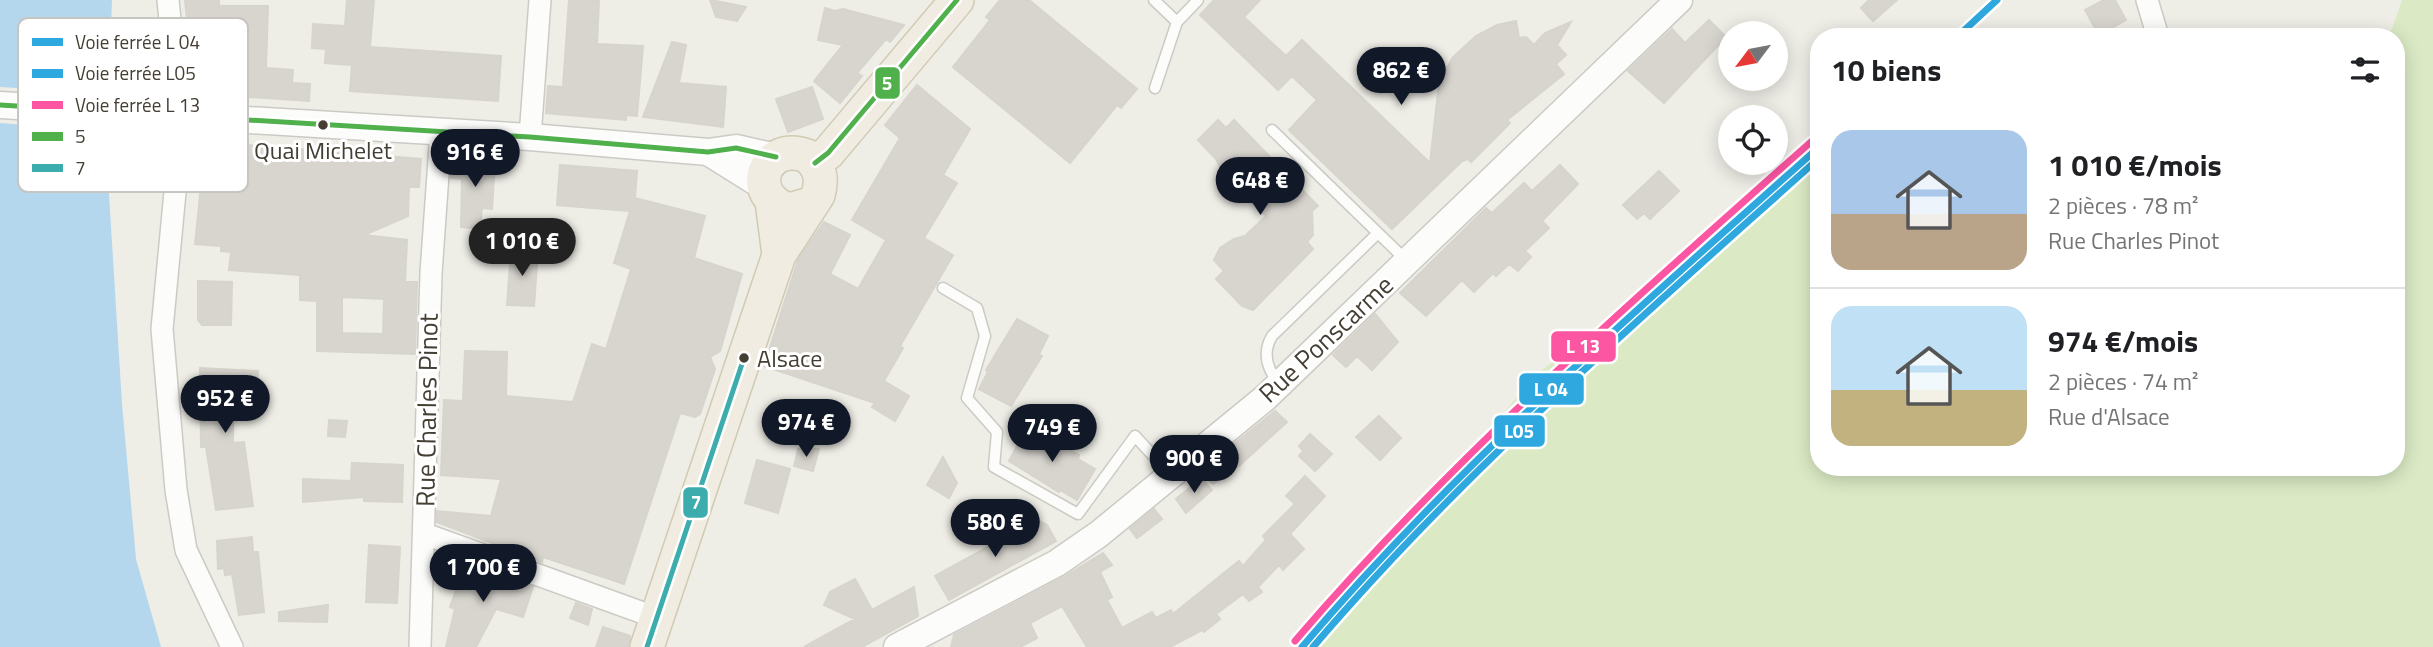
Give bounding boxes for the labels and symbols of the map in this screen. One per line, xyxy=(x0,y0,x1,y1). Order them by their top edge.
legend xyxy=(18,18,248,192)
north arrow xyxy=(1718,21,1788,91)
text: Voie ferrée L 04 xyxy=(75,27,200,56)
pin: 862 € xyxy=(1352,48,1450,107)
text: Voie ferrée L05 xyxy=(75,58,196,87)
line badge: 5 xyxy=(874,66,901,100)
text: 5 xyxy=(882,68,892,97)
text: Voie ferrée L 13 xyxy=(75,90,200,119)
marker: Quai Michelet xyxy=(316,118,330,132)
text: 5 xyxy=(75,121,86,150)
pin: 916 € xyxy=(426,130,524,189)
place label: Quai Michelet xyxy=(254,132,393,168)
text: 7 xyxy=(75,153,86,182)
pin: 648 € xyxy=(1211,158,1309,217)
pin: 1 010 € xyxy=(457,218,587,278)
street label: Rue Ponscarme xyxy=(1249,266,1402,412)
street label: Rue Charles Pinot xyxy=(405,313,448,507)
line badge: L 13 xyxy=(1550,330,1617,363)
text: L 13 xyxy=(1566,331,1600,360)
place label: Alsace xyxy=(757,340,822,376)
marker: Alsace xyxy=(737,351,751,365)
line badge: L 04 xyxy=(1518,372,1585,406)
text: L 04 xyxy=(1534,374,1568,403)
pin: 952 € xyxy=(176,376,274,435)
pin: 974 € xyxy=(757,400,855,459)
pin: 749 € xyxy=(1003,405,1101,464)
line badge: L05 xyxy=(1493,414,1546,448)
text: L05 xyxy=(1504,416,1534,445)
pin: 900 € xyxy=(1145,435,1243,495)
line badge: 7 xyxy=(682,486,709,519)
text: 7 xyxy=(691,487,701,516)
pin: 580 € xyxy=(946,500,1044,559)
pin: 1 700 € xyxy=(418,544,548,604)

